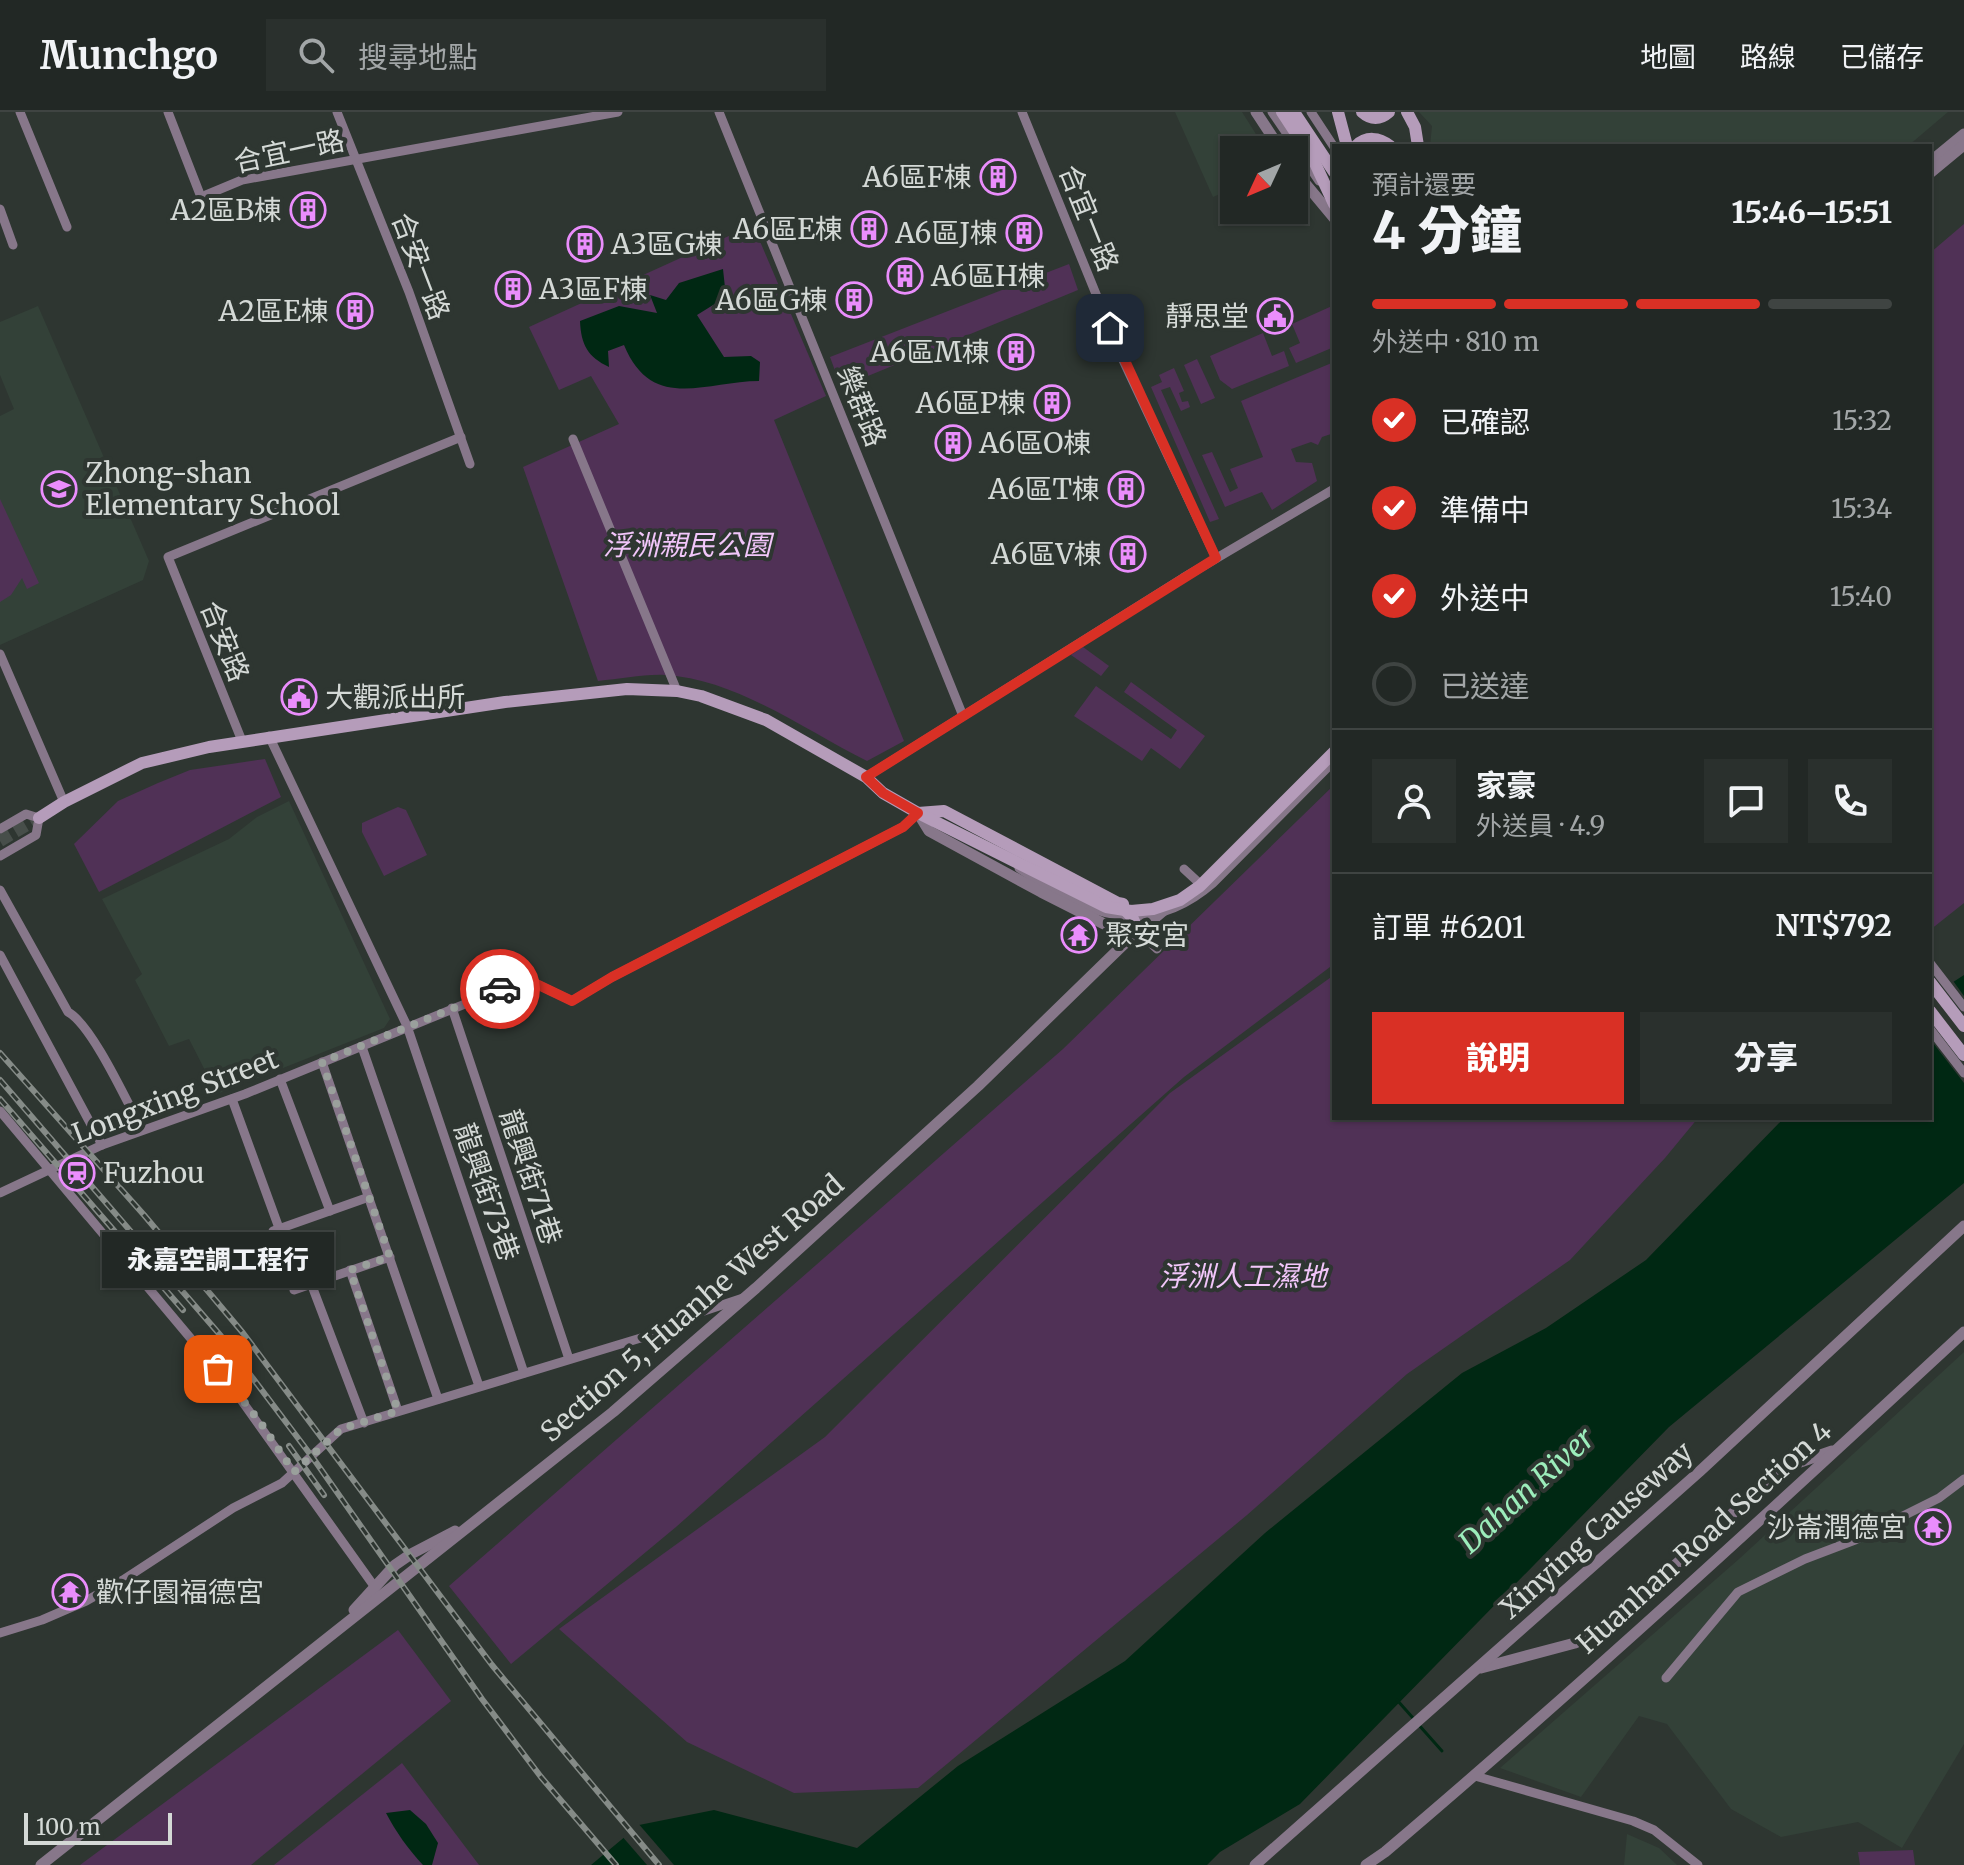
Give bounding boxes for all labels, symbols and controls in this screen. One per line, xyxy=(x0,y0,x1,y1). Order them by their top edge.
search box xyxy=(266,19,826,91)
text: Munchgo xyxy=(40,32,218,79)
icon: search xyxy=(294,33,338,77)
text: 搜尋地點 xyxy=(358,38,478,76)
text: 地圖 xyxy=(1640,39,1696,75)
text: 路線 xyxy=(1740,39,1796,75)
text: 已儲存 xyxy=(1840,39,1924,75)
street label: 合宜一路 xyxy=(230,122,348,180)
north arrow xyxy=(1220,136,1308,224)
map controls xyxy=(1220,136,1308,224)
building icon: A6區F棟 xyxy=(979,158,1017,196)
place label: A6區F棟 xyxy=(861,159,972,195)
street label: 合宜一路 xyxy=(1051,159,1127,277)
text: 預計還要 xyxy=(1372,168,1476,201)
building icon: A2區B棟 xyxy=(289,191,327,229)
place label: A2區B棟 xyxy=(169,192,282,228)
text: 15:46–15:51 xyxy=(1732,193,1892,231)
text: 4 分鐘 xyxy=(1372,198,1522,263)
street label: 合安一路 xyxy=(384,207,458,325)
building icon: A6區E棟 xyxy=(850,210,888,248)
place label: A6區E棟 xyxy=(732,211,843,247)
building icon: A6區J棟 xyxy=(1005,214,1043,252)
place label: A6區J棟 xyxy=(894,215,998,251)
building icon: A3區G棟 xyxy=(566,225,604,263)
place label: A3區G棟 xyxy=(610,226,723,262)
building icon: A6區H棟 xyxy=(886,257,924,295)
place label: A6區H棟 xyxy=(930,258,1046,294)
building icon: A3區F棟 xyxy=(494,270,532,308)
place label: A3區F棟 xyxy=(538,271,648,307)
building icon: A6區G棟 xyxy=(835,281,873,319)
place label: A6區G棟 xyxy=(714,282,828,318)
building icon: A2區E棟 xyxy=(336,292,374,330)
place label: A2區E棟 xyxy=(217,293,329,329)
pin xyxy=(1076,294,1144,362)
public building icon: 靜思堂 xyxy=(1256,297,1294,335)
place label: 靜思堂 xyxy=(1165,298,1249,334)
icon: home xyxy=(1088,306,1132,350)
text: 外送中 · 810 m xyxy=(1372,325,1539,358)
building icon: A6區M棟 xyxy=(997,333,1035,371)
place label: A6區M棟 xyxy=(869,334,990,370)
street label: 樂群路 xyxy=(830,360,894,452)
building icon: A6區P棟 xyxy=(1033,384,1071,422)
place label: A6區P棟 xyxy=(915,385,1026,421)
icon: check xyxy=(1372,398,1416,442)
text: 已確認 xyxy=(1440,403,1530,441)
text: 15:32 xyxy=(1832,404,1892,437)
building icon: A6區O棟 xyxy=(934,424,972,462)
place label: A6區O棟 xyxy=(978,425,1092,461)
place label: Zhong-shan Elementary School xyxy=(85,455,340,523)
school or university icon: Zhong-shan Elementary School xyxy=(40,470,78,508)
building icon: A6區T棟 xyxy=(1107,470,1145,508)
place label: A6區T棟 xyxy=(987,471,1100,507)
icon: check xyxy=(1372,486,1416,530)
text: 準備中 xyxy=(1440,491,1530,529)
text: 15:34 xyxy=(1831,492,1892,525)
park label: 浮洲親民公園 xyxy=(603,527,775,563)
building icon: A6區V棟 xyxy=(1109,535,1147,573)
place label: A6區V棟 xyxy=(990,536,1102,572)
icon: check xyxy=(1372,574,1416,618)
text: 外送中 xyxy=(1440,579,1530,617)
text: 15:40 xyxy=(1830,580,1892,613)
street label: 合安路 xyxy=(193,595,257,687)
text: 已送達 xyxy=(1440,667,1530,705)
public building icon: 大觀派出所 xyxy=(280,678,318,716)
place label: 大觀派出所 xyxy=(325,679,465,715)
button: person xyxy=(1372,759,1456,843)
button: chat xyxy=(1704,759,1788,843)
button: phone xyxy=(1808,759,1892,843)
text: 家豪 xyxy=(1476,766,1536,804)
text: 外送員 · 4.9 xyxy=(1476,809,1605,842)
text: NT$792 xyxy=(1775,906,1892,944)
text: 訂單 #6201 xyxy=(1372,908,1525,946)
temple icon: 聚安宮 xyxy=(1060,916,1098,954)
place label: 聚安宮 xyxy=(1105,917,1189,953)
courier xyxy=(460,949,540,1029)
icon: car xyxy=(478,967,522,1011)
button: 說明 xyxy=(1372,1012,1624,1104)
button: 分享 xyxy=(1640,1012,1892,1104)
street label: Longxing Street xyxy=(67,1040,283,1152)
street label: 龍興街71巷 xyxy=(492,1105,570,1249)
street label: 龍興街73巷 xyxy=(447,1118,527,1266)
station icon: Fuzhou xyxy=(58,1154,96,1192)
place label: Fuzhou xyxy=(103,1155,205,1191)
street label: Section 5, Huanhe West Road xyxy=(533,1166,851,1450)
callout: 永嘉空調工程行 xyxy=(102,1233,334,1289)
text: 永嘉空調工程行 xyxy=(127,1243,309,1276)
park label: 浮洲人工濕地 xyxy=(1159,1258,1330,1294)
pin xyxy=(184,1335,252,1403)
icon: bag xyxy=(196,1347,240,1391)
street label: Huanhan Road Section 4 xyxy=(1569,1413,1839,1661)
water label: Dahan River xyxy=(1450,1419,1602,1561)
street label: Xinying Causeway xyxy=(1492,1433,1701,1626)
temple icon: 沙崙潤德宮 xyxy=(1914,1508,1952,1546)
place label: 沙崙潤德宮 xyxy=(1767,1509,1907,1545)
temple icon: 歡仔園福德宮 xyxy=(51,1573,89,1611)
place label: 歡仔園福德宮 xyxy=(96,1574,264,1610)
scale bar xyxy=(24,1809,172,1845)
text: 100 m xyxy=(36,1813,101,1841)

